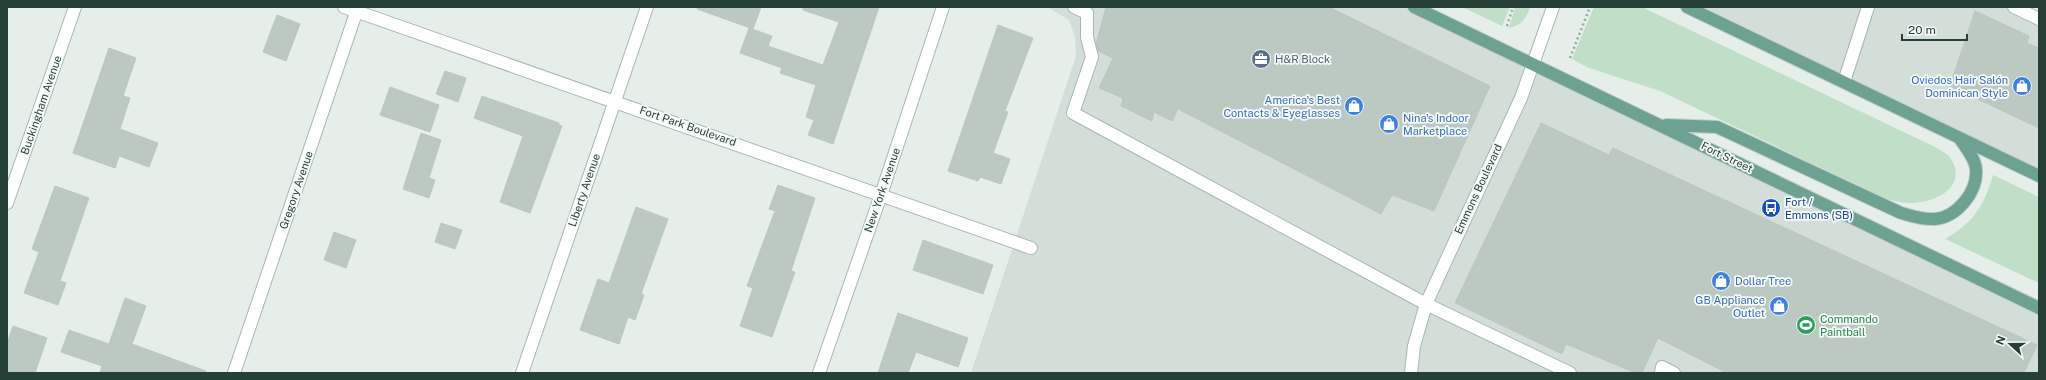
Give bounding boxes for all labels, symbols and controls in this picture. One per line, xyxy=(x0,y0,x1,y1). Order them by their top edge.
scale bar xyxy=(1902,16,1967,42)
text: 20 m xyxy=(1908,23,1936,37)
office icon: H&R Block xyxy=(1250,48,1272,70)
place label: H&R Block xyxy=(1275,53,1330,65)
street label: Buckingham Avenue xyxy=(18,54,64,156)
place label: Oviedos Hair Salón Dominican Style xyxy=(1911,74,2008,99)
shop icon: Oviedos Hair Salón Dominican Style xyxy=(2011,75,2033,97)
place label: America's Best Contacts & Eyeglasses xyxy=(1223,94,1340,119)
shop icon: America's Best Contacts & Eyeglasses xyxy=(1343,95,1365,117)
street label: Fort Park Boulevard xyxy=(638,104,738,148)
place label: Nina's Indoor Marketplace xyxy=(1403,112,1469,137)
shop icon: Nina's Indoor Marketplace xyxy=(1378,113,1400,135)
street label: Fort Street xyxy=(1699,139,1755,175)
street label: Emmons Boulevard xyxy=(1452,142,1504,236)
street label: New York Avenue xyxy=(862,146,902,234)
street label: Gregory Avenue xyxy=(277,149,315,231)
street label: Liberty Avenue xyxy=(566,152,602,228)
place label: Fort / Emmons (SB) xyxy=(1785,196,1853,221)
bus stop icon: Fort / Emmons (SB) xyxy=(1760,197,1782,219)
shop icon: Dollar Tree xyxy=(1710,270,1732,292)
place label: Dollar Tree xyxy=(1735,275,1791,287)
place label: GB Appliance Outlet xyxy=(1695,294,1765,319)
shop icon: GB Appliance Outlet xyxy=(1768,295,1790,317)
place label: Commando Paintball xyxy=(1820,313,1878,338)
sports icon: Commando Paintball xyxy=(1795,314,1817,336)
north arrow xyxy=(1990,324,2030,364)
text: N xyxy=(1994,334,2008,347)

